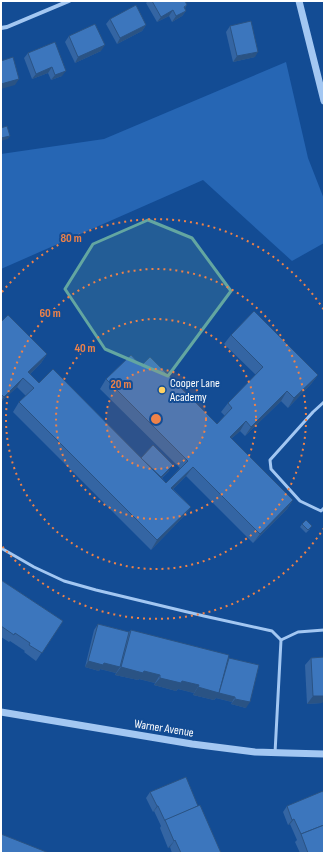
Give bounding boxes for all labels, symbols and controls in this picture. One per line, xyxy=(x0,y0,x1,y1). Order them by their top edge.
text: 80 m xyxy=(60,231,82,246)
text: 60 m xyxy=(39,306,61,321)
text: 40 m xyxy=(74,341,96,356)
place label: Cooper Lane Academy xyxy=(169,376,220,405)
text: 20 m xyxy=(111,377,131,392)
marker: Cooper Lane Academy xyxy=(157,385,167,395)
centre of rings xyxy=(149,412,163,426)
street label: Warner Avenue xyxy=(133,716,195,741)

